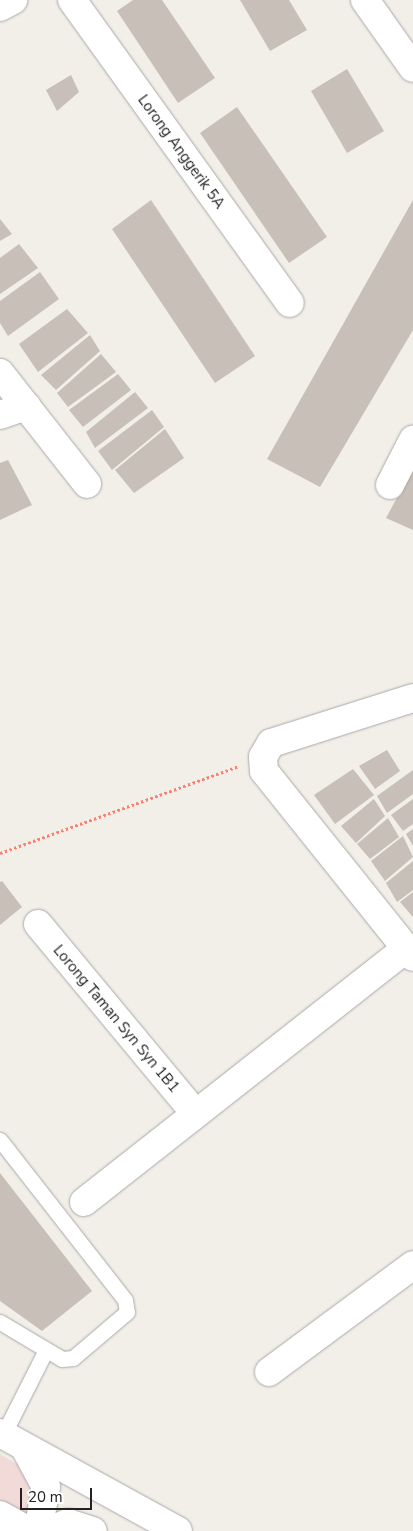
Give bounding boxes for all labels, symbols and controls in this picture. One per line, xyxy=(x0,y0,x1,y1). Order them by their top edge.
street label: Lorong Anggerik 5A xyxy=(134,92,228,212)
street label: Lorong Taman Syn Syn 1B1 xyxy=(49,942,183,1096)
scale bar xyxy=(22,1478,95,1510)
text: 20 m xyxy=(28,1487,63,1507)

